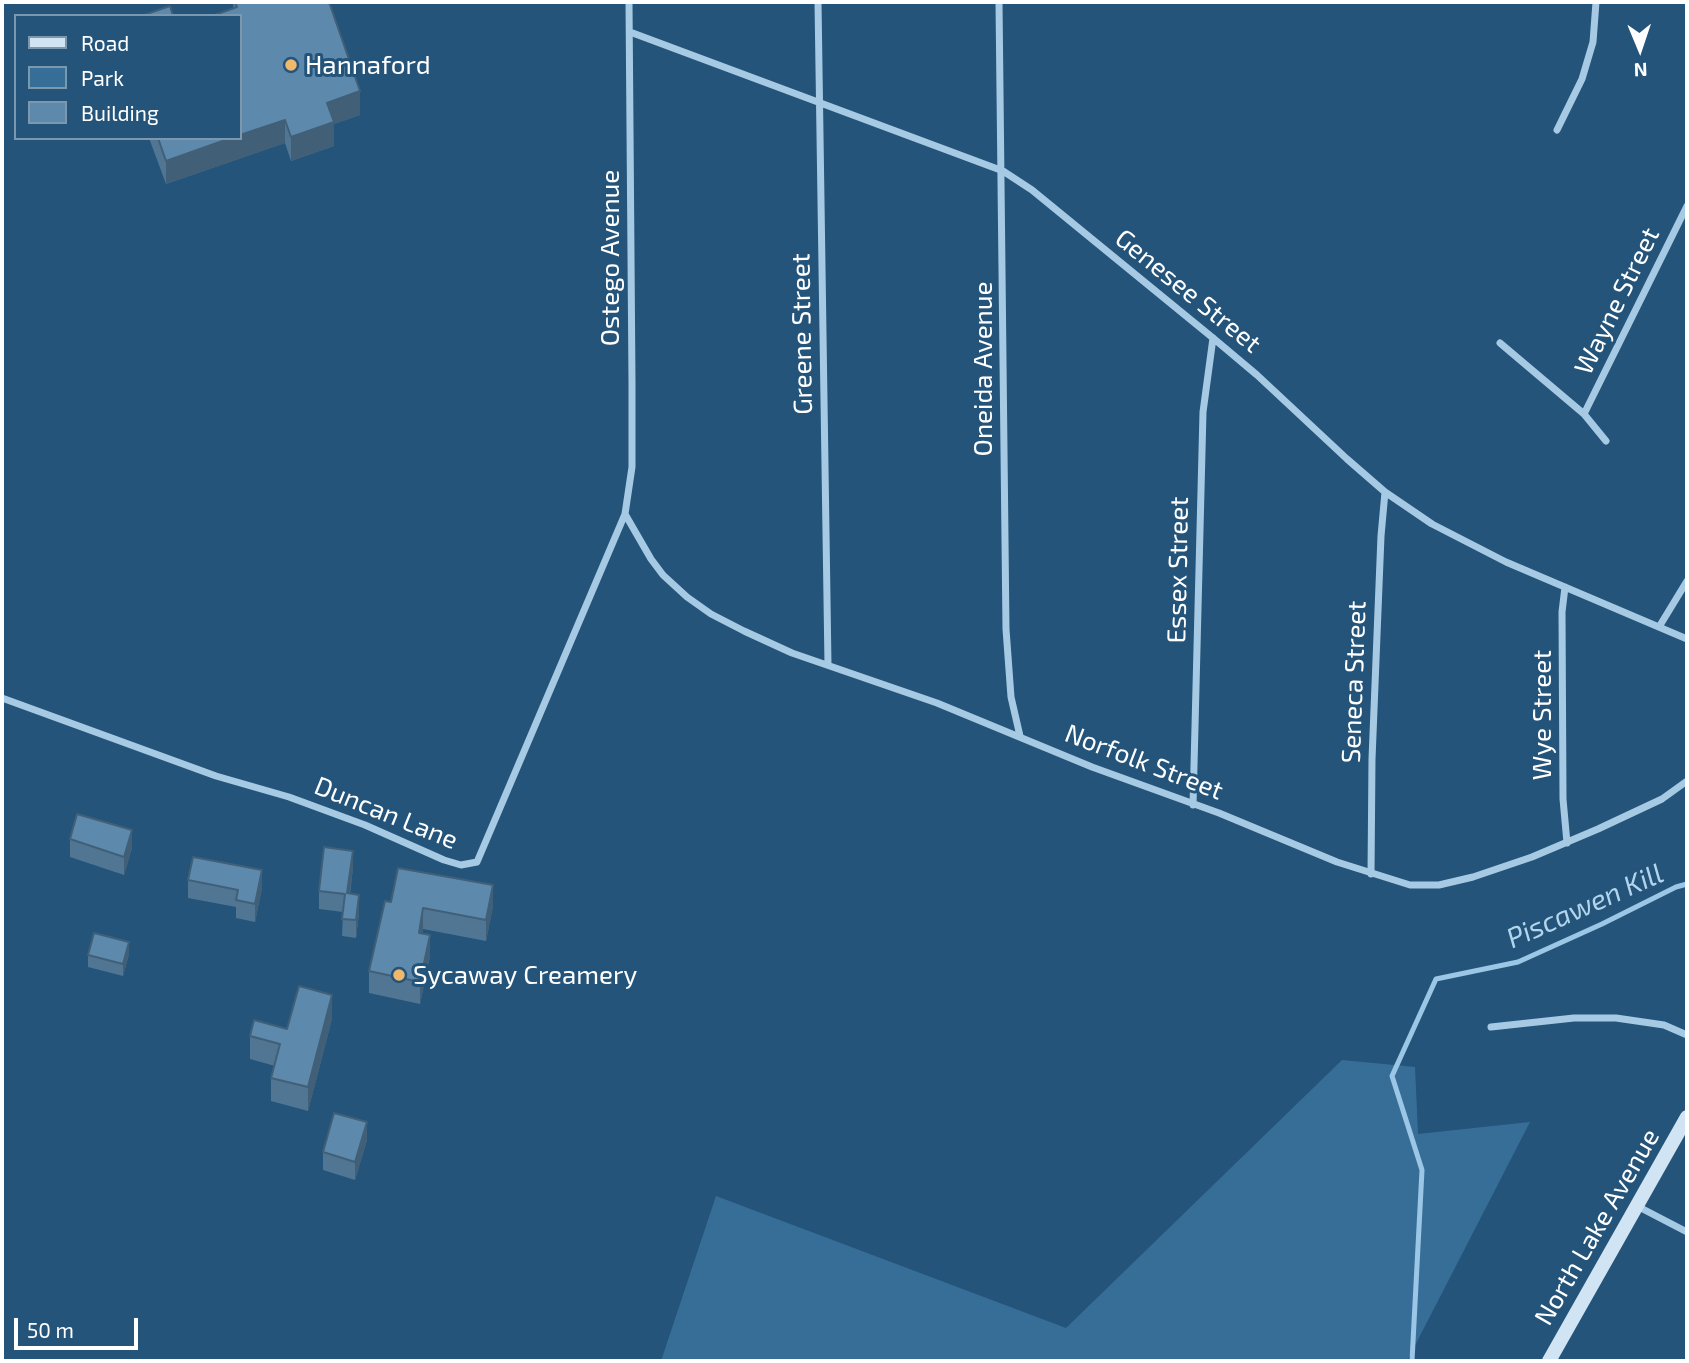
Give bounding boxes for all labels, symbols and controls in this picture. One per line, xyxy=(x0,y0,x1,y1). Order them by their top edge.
legend xyxy=(14,14,242,140)
north arrow xyxy=(1605,14,1675,84)
text: Road xyxy=(81,30,129,55)
place label: Hannaford xyxy=(305,49,431,81)
marker: Hannaford xyxy=(283,57,299,73)
text: N xyxy=(1633,59,1648,82)
text: Park xyxy=(81,65,124,90)
text: Building xyxy=(81,100,159,125)
street label: Ostego Avenue xyxy=(594,170,626,346)
street label: Wayne Street xyxy=(1568,222,1666,380)
street label: Genesee Street xyxy=(1109,223,1267,359)
street label: Greene Street xyxy=(785,253,819,415)
street label: Oneida Avenue xyxy=(967,282,999,456)
street label: Essex Street xyxy=(1161,496,1195,644)
street label: Seneca Street xyxy=(1336,600,1372,764)
street label: Wye Street xyxy=(1526,650,1558,780)
street label: Norfolk Street xyxy=(1060,718,1228,806)
street label: Duncan Lane xyxy=(310,770,462,856)
water label: Piscawen Kill xyxy=(1501,856,1669,956)
place label: Sycaway Creamery xyxy=(413,959,637,991)
marker: Sycaway Creamery xyxy=(391,967,407,983)
street label: North Lake Avenue xyxy=(1528,1123,1666,1331)
scale bar xyxy=(18,1304,142,1348)
text: 50 m xyxy=(27,1317,74,1342)

